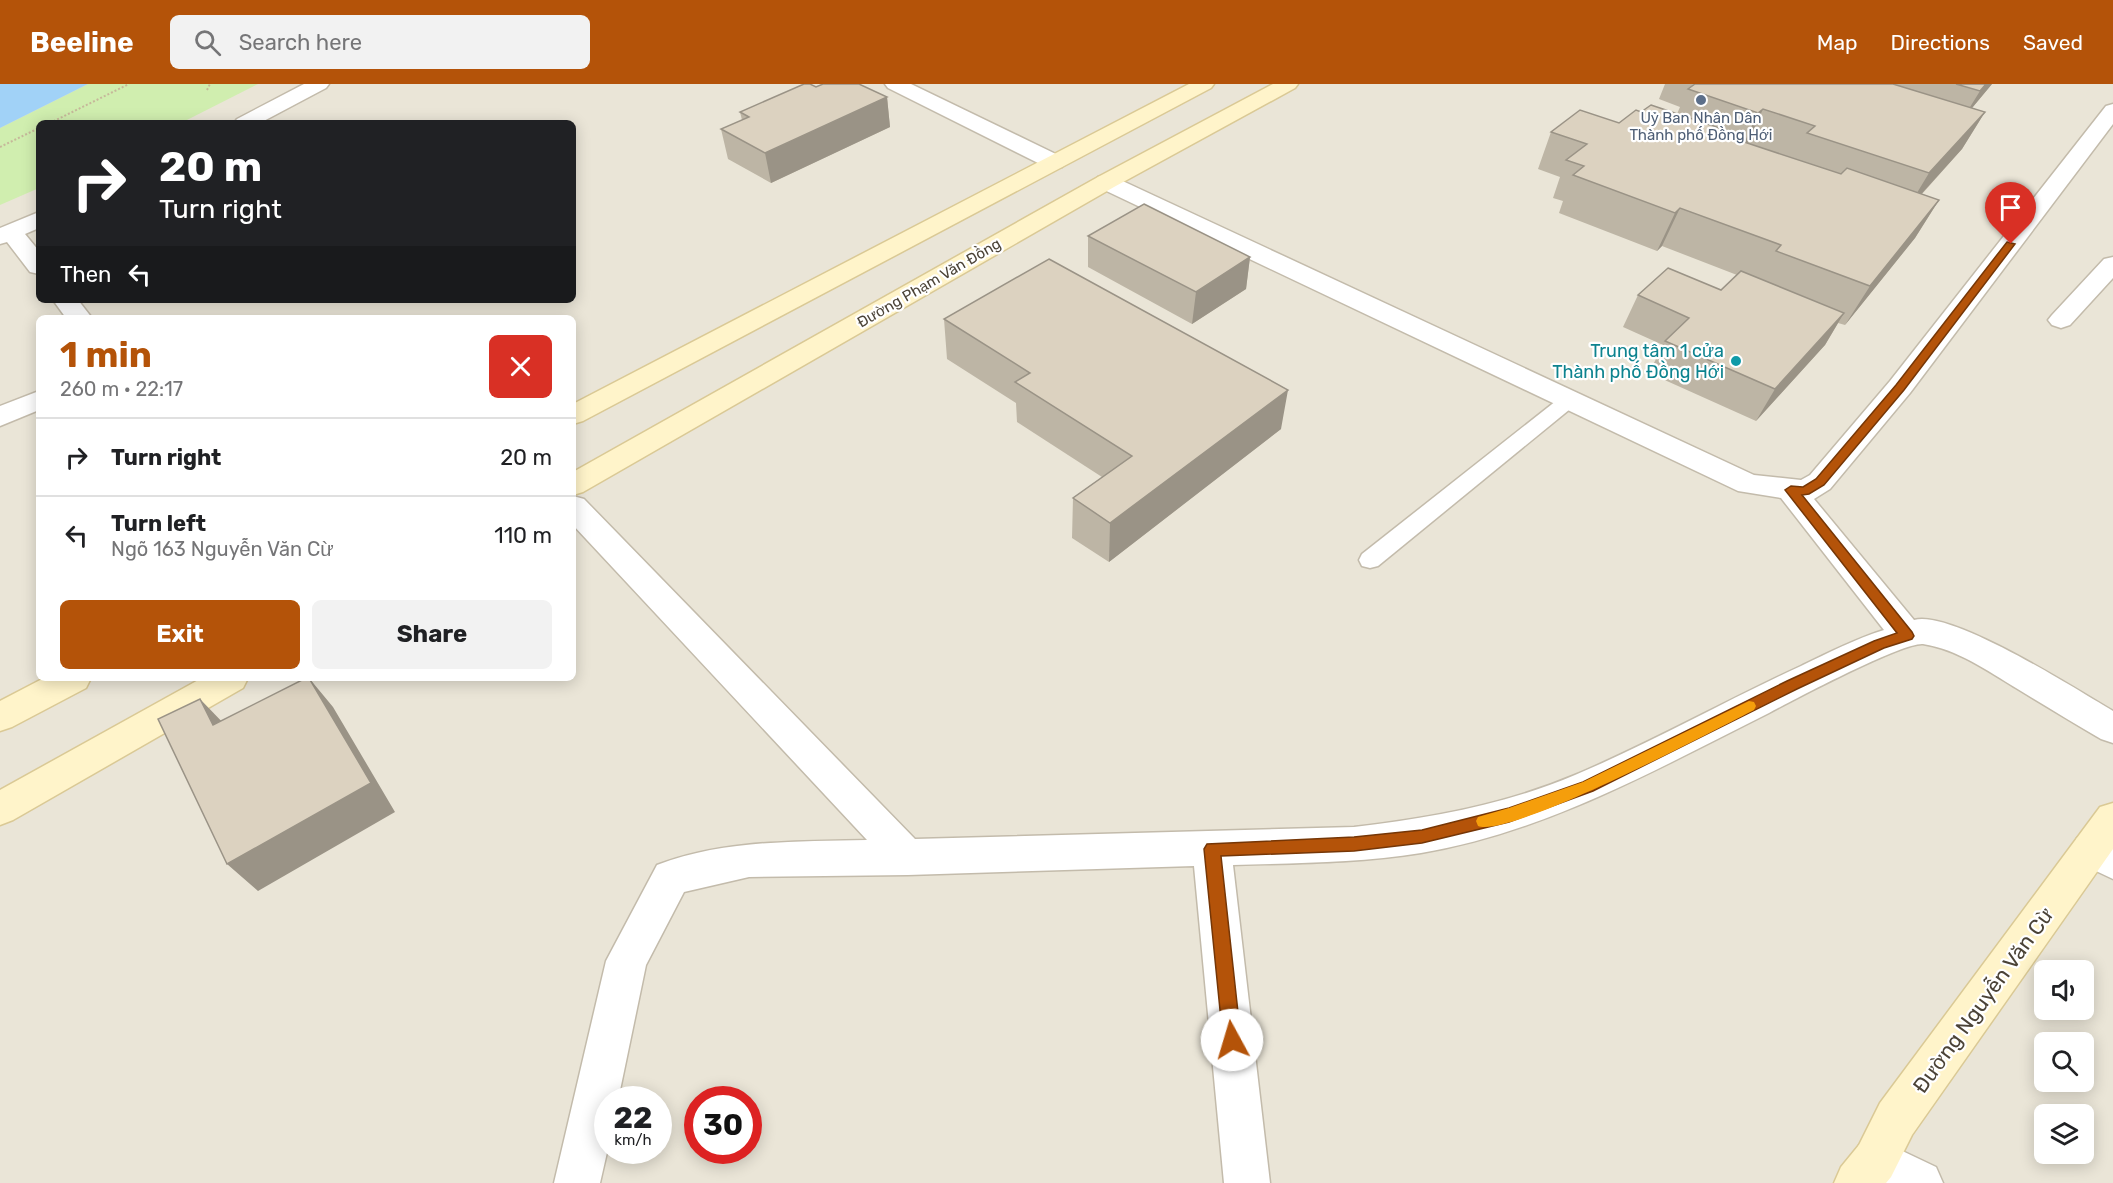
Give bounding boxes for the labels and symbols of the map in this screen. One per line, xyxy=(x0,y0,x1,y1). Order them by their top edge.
marker: Uỷ Ban Nhân Dân Thành phố Đồng Hới xyxy=(1694,93,1708,107)
place label: Uỷ Ban Nhân Dân Thành phố Đồng Hới xyxy=(1629,109,1773,144)
pin xyxy=(1985,182,2036,244)
street label: Đường Phạm Văn Đồng xyxy=(854,234,1004,332)
place label: Trung tâm 1 cửa Thành phố Đồng Hới xyxy=(1552,340,1724,383)
marker: Trung tâm 1 cửa Thành phố Đồng Hới xyxy=(1729,354,1743,368)
street label: Đường Nguyễn Văn Cừ xyxy=(1907,902,2059,1098)
position arrow xyxy=(1200,1008,1264,1072)
speed limit sign: 30 xyxy=(684,1086,762,1164)

